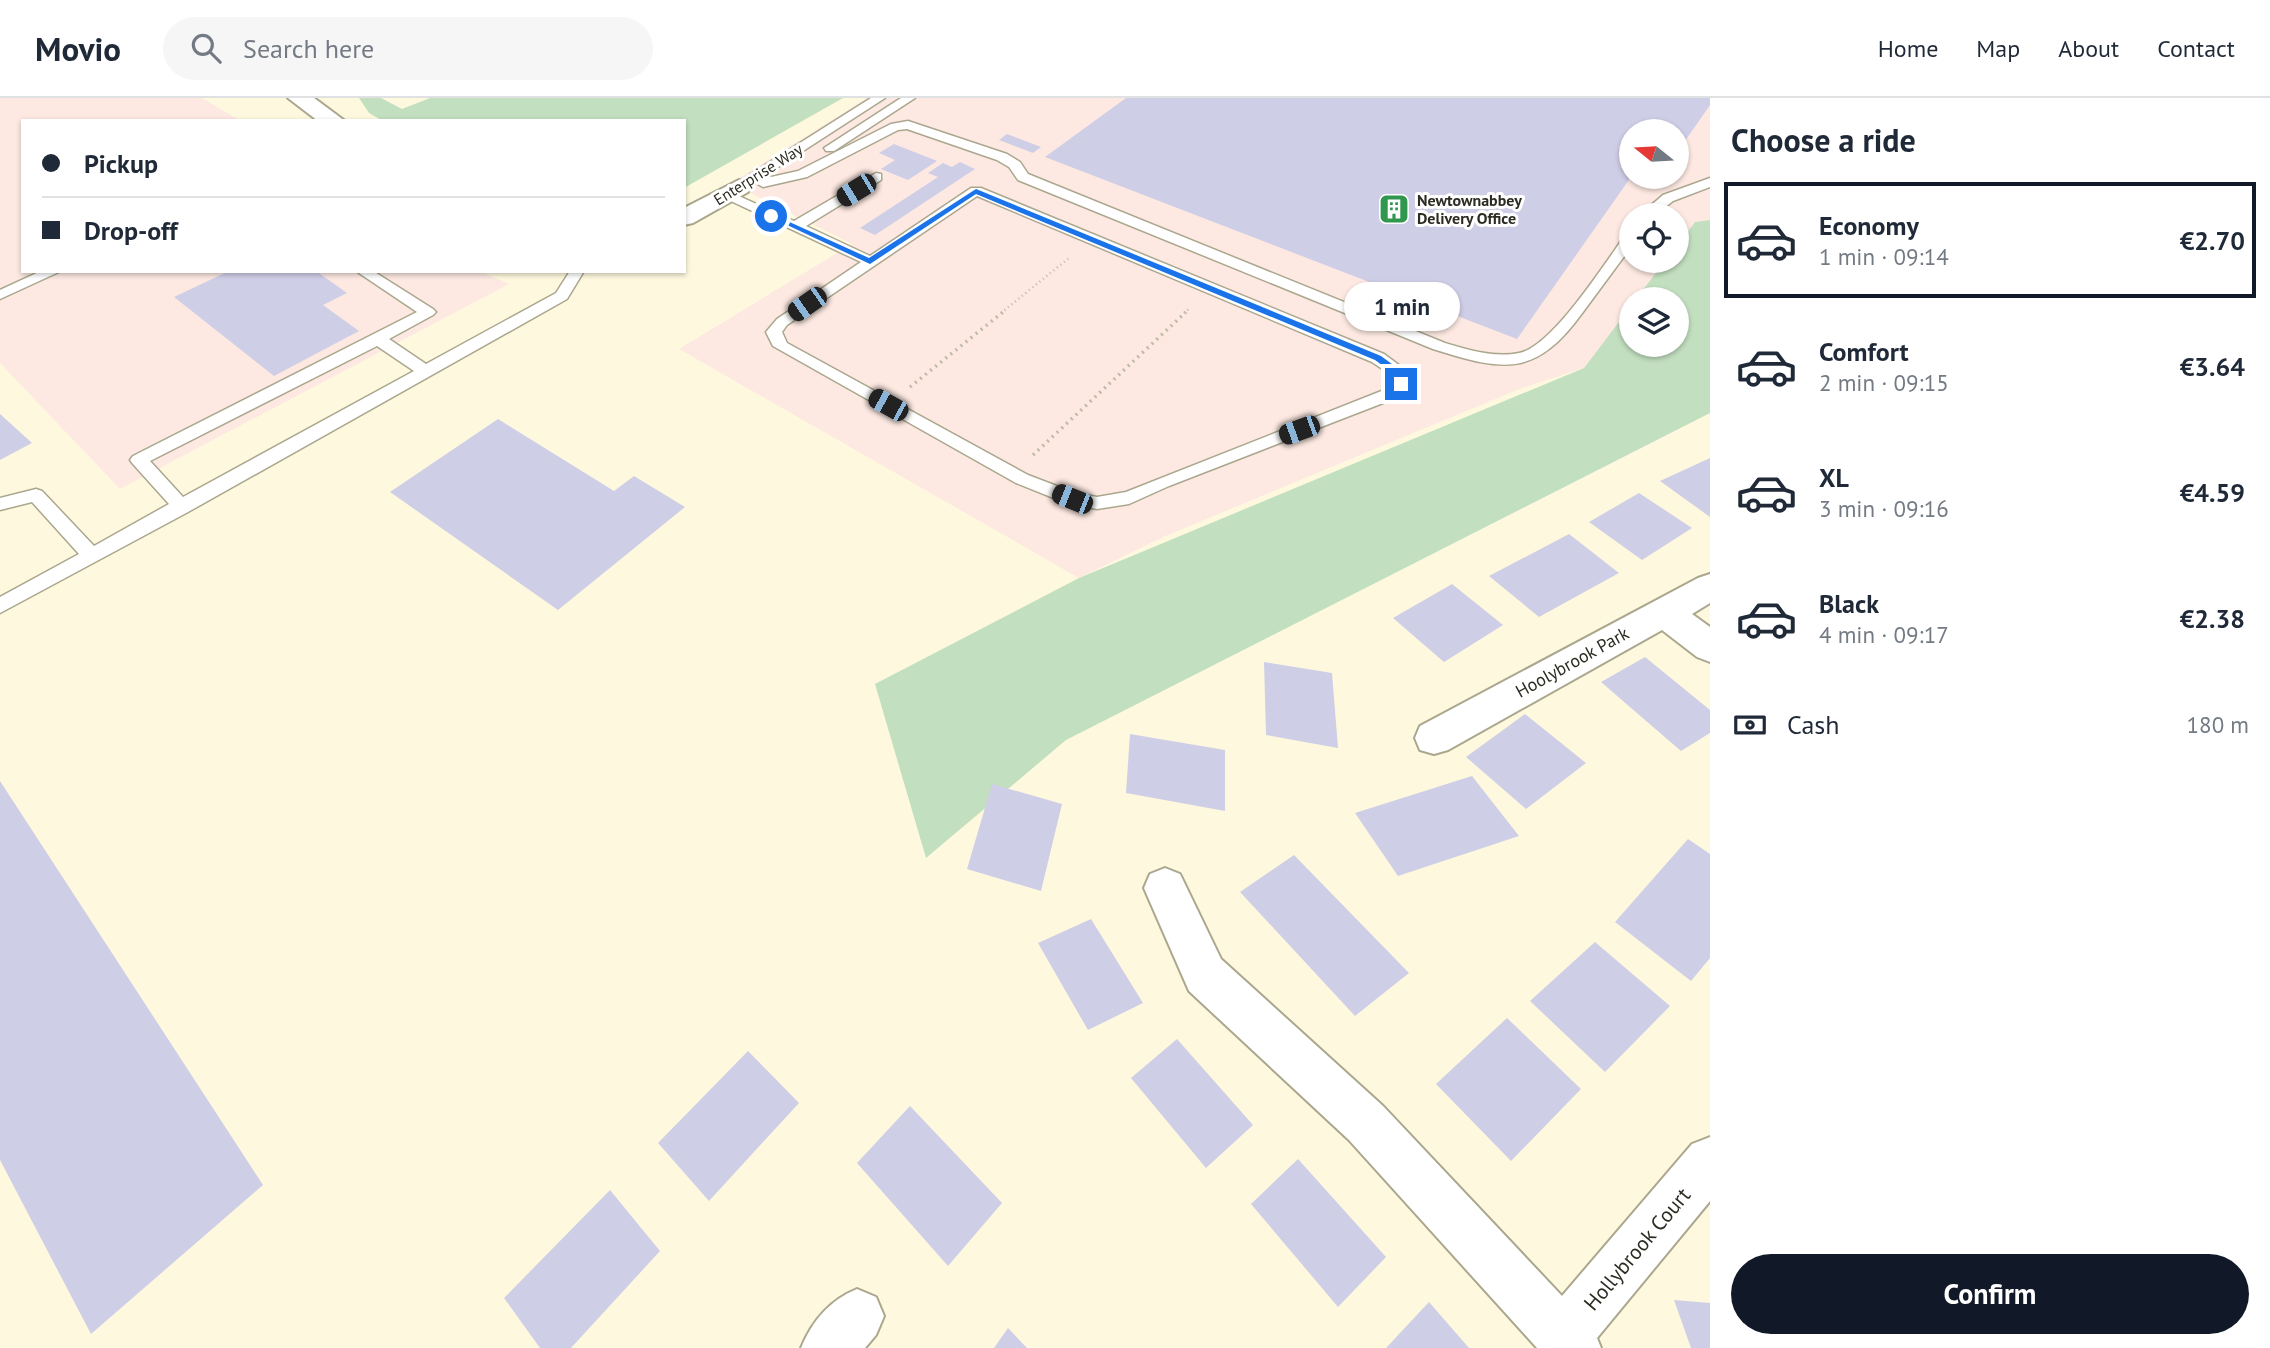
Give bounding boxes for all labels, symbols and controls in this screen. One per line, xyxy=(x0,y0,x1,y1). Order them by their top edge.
search box xyxy=(163,17,653,80)
text: Movio xyxy=(35,27,121,70)
icon: search xyxy=(187,29,225,67)
text: Search here xyxy=(243,32,374,65)
text: Home xyxy=(1878,33,1938,64)
text: Map xyxy=(1976,33,2020,64)
text: About xyxy=(2058,33,2119,64)
text: Contact xyxy=(2157,33,2235,64)
north arrow xyxy=(1619,119,1689,189)
map controls xyxy=(1619,119,1689,357)
text: Choose a ride xyxy=(1731,119,1916,161)
street label: Enterprise Way xyxy=(710,138,807,209)
text: Pickup xyxy=(84,147,158,180)
car xyxy=(833,170,880,210)
place label: Newtownabbey Delivery Office xyxy=(1417,190,1522,228)
building icon: Newtownabbey Delivery Office xyxy=(1377,192,1411,226)
route start xyxy=(755,200,787,232)
button: locate xyxy=(1619,203,1689,273)
icon: car xyxy=(1735,209,1798,272)
text: Economy xyxy=(1819,209,1919,242)
text: Drop-off xyxy=(84,214,178,247)
text: €2.70 xyxy=(2180,224,2245,257)
text: 1 min · 09:14 xyxy=(1819,242,1949,271)
callout: 1 min xyxy=(1343,282,1459,331)
car xyxy=(784,283,831,325)
button: layers xyxy=(1619,287,1689,357)
text: 1 min xyxy=(1374,292,1430,321)
icon: car xyxy=(1735,335,1798,398)
text: Comfort xyxy=(1819,335,1909,368)
text: €3.64 xyxy=(2180,350,2245,383)
route end xyxy=(1385,368,1417,400)
text: 2 min · 09:15 xyxy=(1819,368,1949,397)
car xyxy=(865,386,912,424)
car xyxy=(1276,413,1323,447)
icon: car xyxy=(1735,461,1798,524)
text: XL xyxy=(1819,461,1849,494)
text: €4.59 xyxy=(2180,476,2245,509)
car xyxy=(1049,481,1096,517)
text: 3 min · 09:16 xyxy=(1819,494,1949,523)
icon: car xyxy=(1735,587,1798,650)
text: Black xyxy=(1819,587,1879,620)
text: €2.38 xyxy=(2180,602,2245,635)
text: 4 min · 09:17 xyxy=(1819,620,1949,649)
street label: Hoolybrook Park xyxy=(1511,621,1633,703)
icon: cash xyxy=(1731,706,1769,744)
text: Cash xyxy=(1787,708,1839,741)
text: 180 m xyxy=(2187,710,2249,739)
street label: Hollybrook Court xyxy=(1578,1182,1696,1316)
button: Confirm xyxy=(1731,1254,2249,1334)

